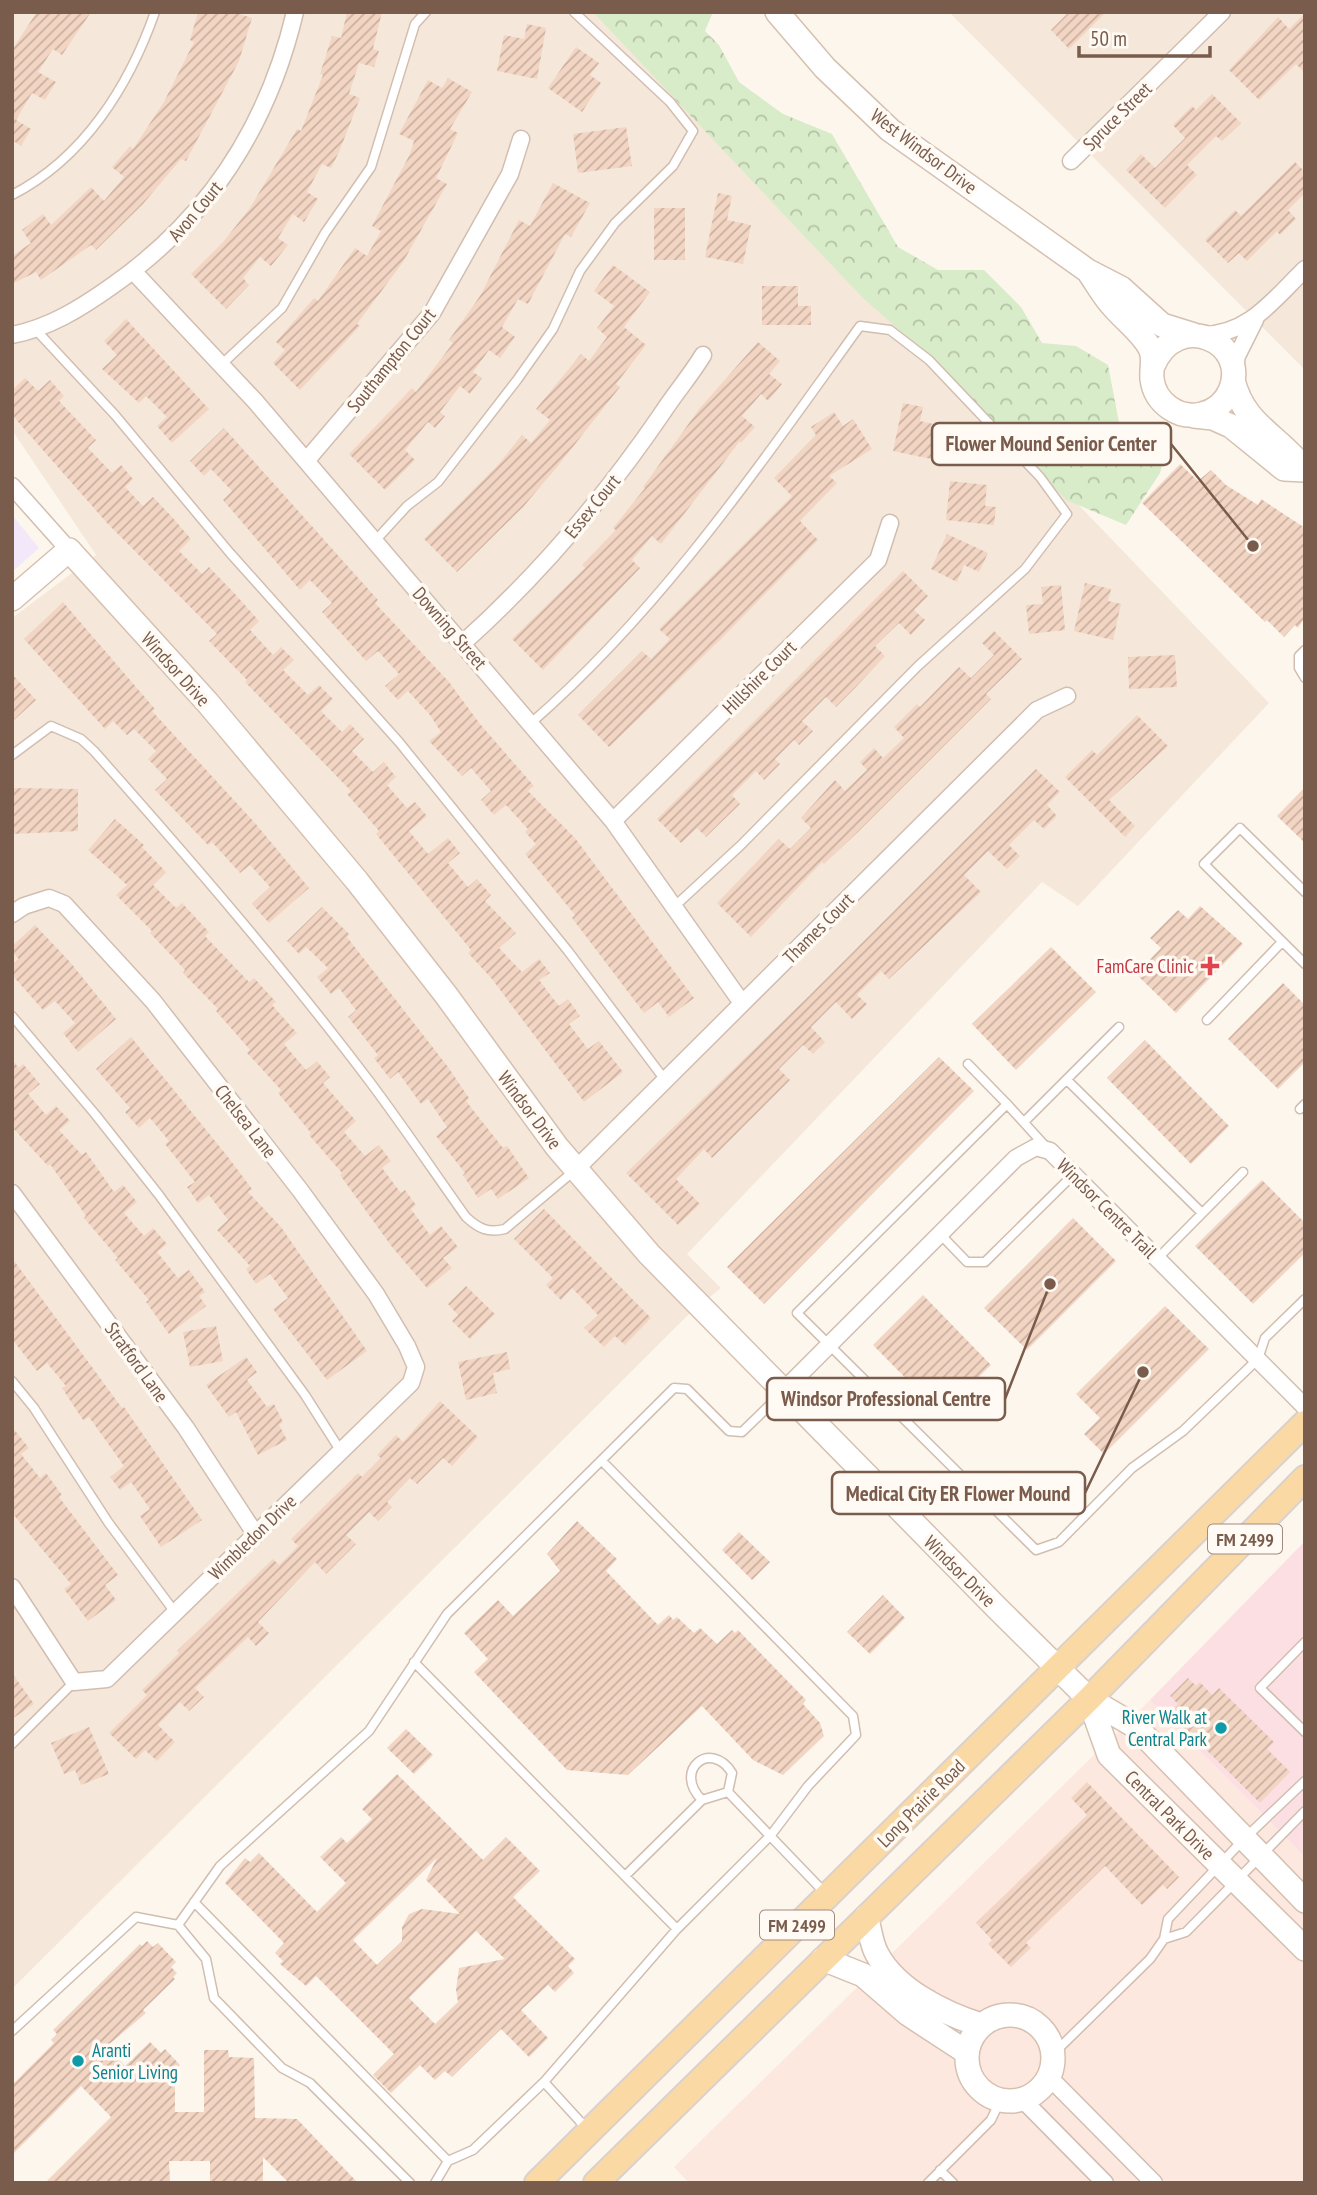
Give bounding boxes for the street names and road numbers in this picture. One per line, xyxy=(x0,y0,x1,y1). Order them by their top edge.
street label: Spruce Street xyxy=(1078,76,1157,155)
street label: West Windsor Drive xyxy=(866,103,982,199)
street label: Avon Court xyxy=(163,175,228,246)
street label: Southampton Court xyxy=(342,302,441,417)
street label: Essex Court xyxy=(559,469,626,543)
street label: Downing Street xyxy=(408,582,493,675)
street label: Windsor Drive xyxy=(136,627,216,711)
street label: Hillshire Court xyxy=(717,635,801,719)
street label: Thames Court xyxy=(777,887,859,969)
street label: Windsor Drive xyxy=(493,1066,567,1154)
street label: Chelsea Lane xyxy=(210,1079,282,1163)
street label: Windsor Centre Trail xyxy=(1052,1153,1162,1263)
street label: Stratford Lane xyxy=(100,1317,174,1407)
street label: Wimbledon Drive xyxy=(203,1489,301,1585)
road number: FM 2499 xyxy=(1208,1524,1282,1554)
street label: Windsor Drive xyxy=(919,1530,1001,1612)
street label: Long Prairie Road xyxy=(872,1754,970,1852)
street label: Central Park Drive xyxy=(1120,1765,1220,1865)
road number: FM 2499 xyxy=(760,1910,834,1940)

